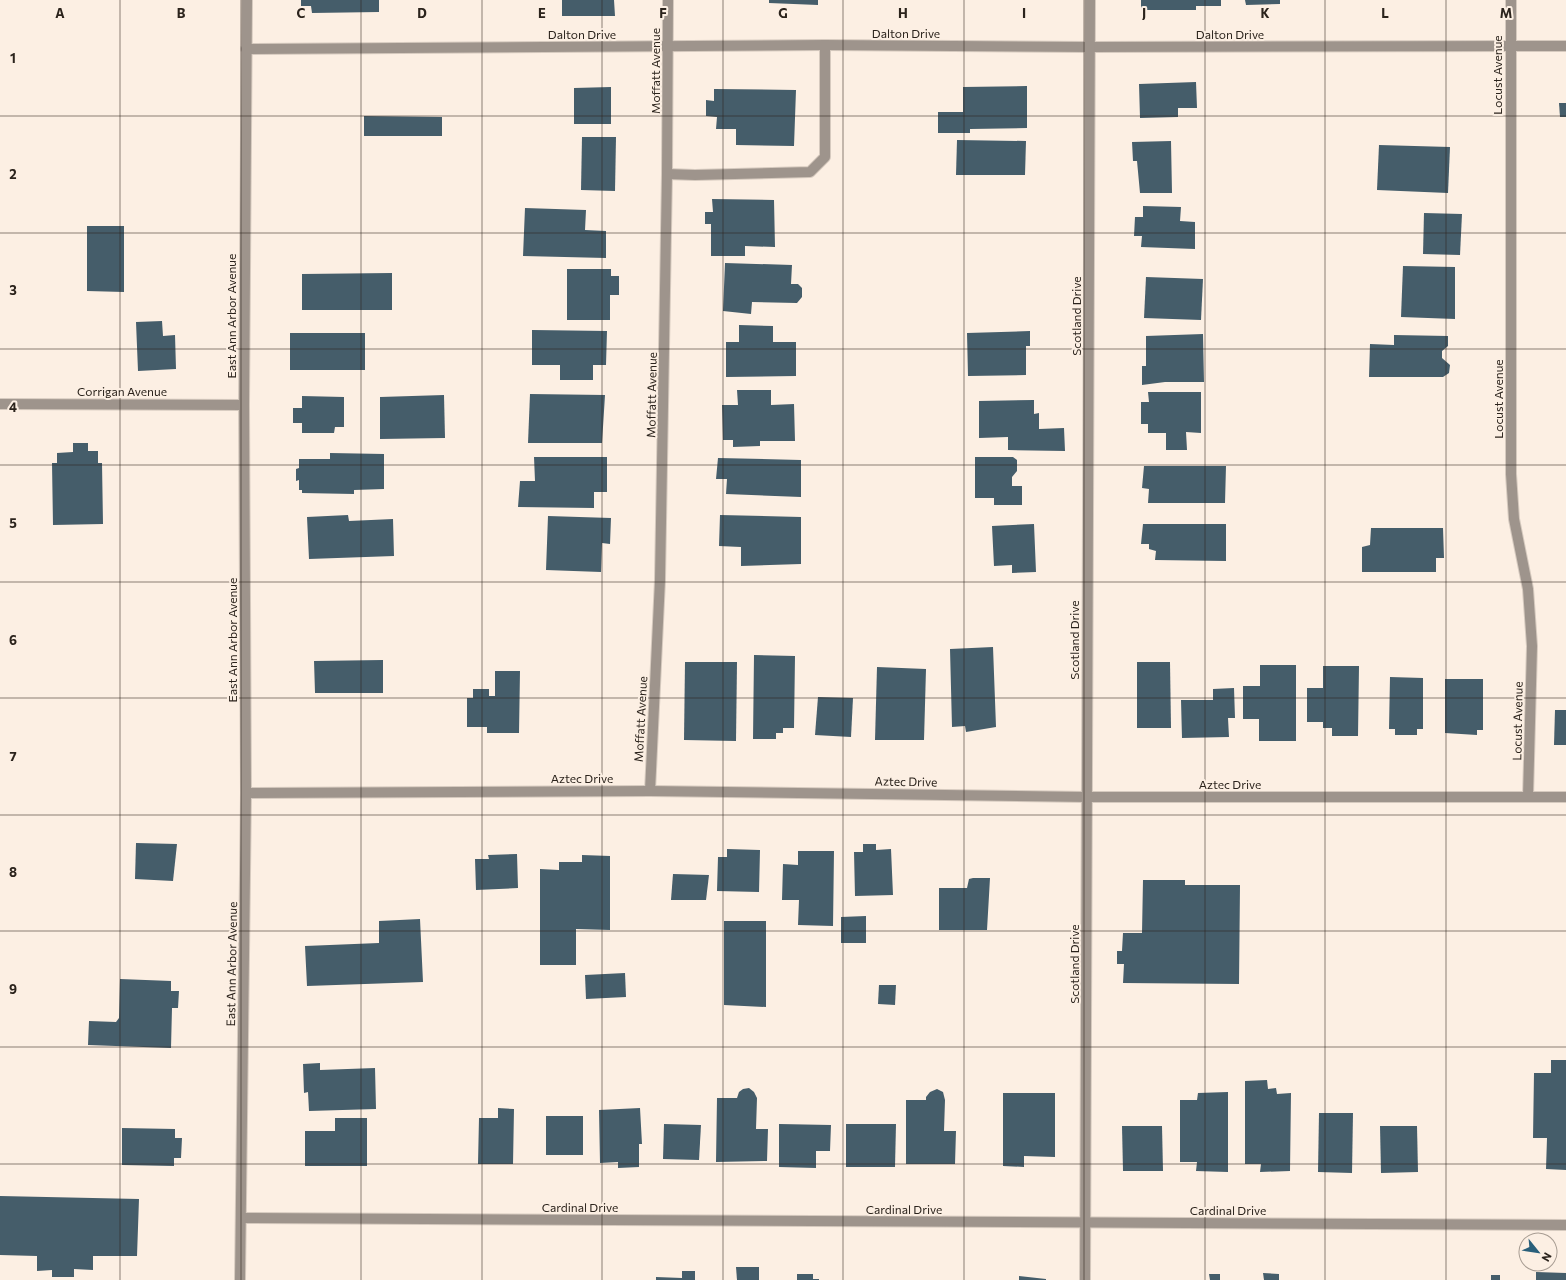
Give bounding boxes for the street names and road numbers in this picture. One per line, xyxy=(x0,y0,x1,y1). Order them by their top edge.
street label: Dalton Drive xyxy=(872,26,940,40)
street label: Dalton Drive xyxy=(548,27,616,41)
street label: Dalton Drive xyxy=(1196,27,1264,41)
street label: Moffatt Avenue xyxy=(648,28,662,114)
street label: Locust Avenue xyxy=(1490,35,1504,115)
street label: East Ann Arbor Avenue xyxy=(224,254,238,378)
street label: Scotland Drive xyxy=(1069,276,1083,356)
street label: Moffatt Avenue xyxy=(643,352,659,438)
street label: Locust Avenue xyxy=(1491,359,1505,439)
street label: Corrigan Avenue xyxy=(77,384,167,398)
street label: East Ann Arbor Avenue xyxy=(225,578,239,702)
street label: Scotland Drive xyxy=(1067,600,1081,680)
street label: Moffatt Avenue xyxy=(631,676,649,762)
street label: Locust Avenue xyxy=(1509,681,1525,761)
street label: Aztec Drive xyxy=(551,771,613,785)
street label: Aztec Drive xyxy=(875,773,937,789)
street label: Aztec Drive xyxy=(1199,777,1261,791)
street label: East Ann Arbor Avenue xyxy=(223,901,239,1027)
street label: Scotland Drive xyxy=(1067,924,1081,1004)
street label: Cardinal Drive xyxy=(542,1200,618,1214)
street label: Cardinal Drive xyxy=(866,1202,942,1216)
street label: Cardinal Drive xyxy=(1190,1203,1266,1217)

